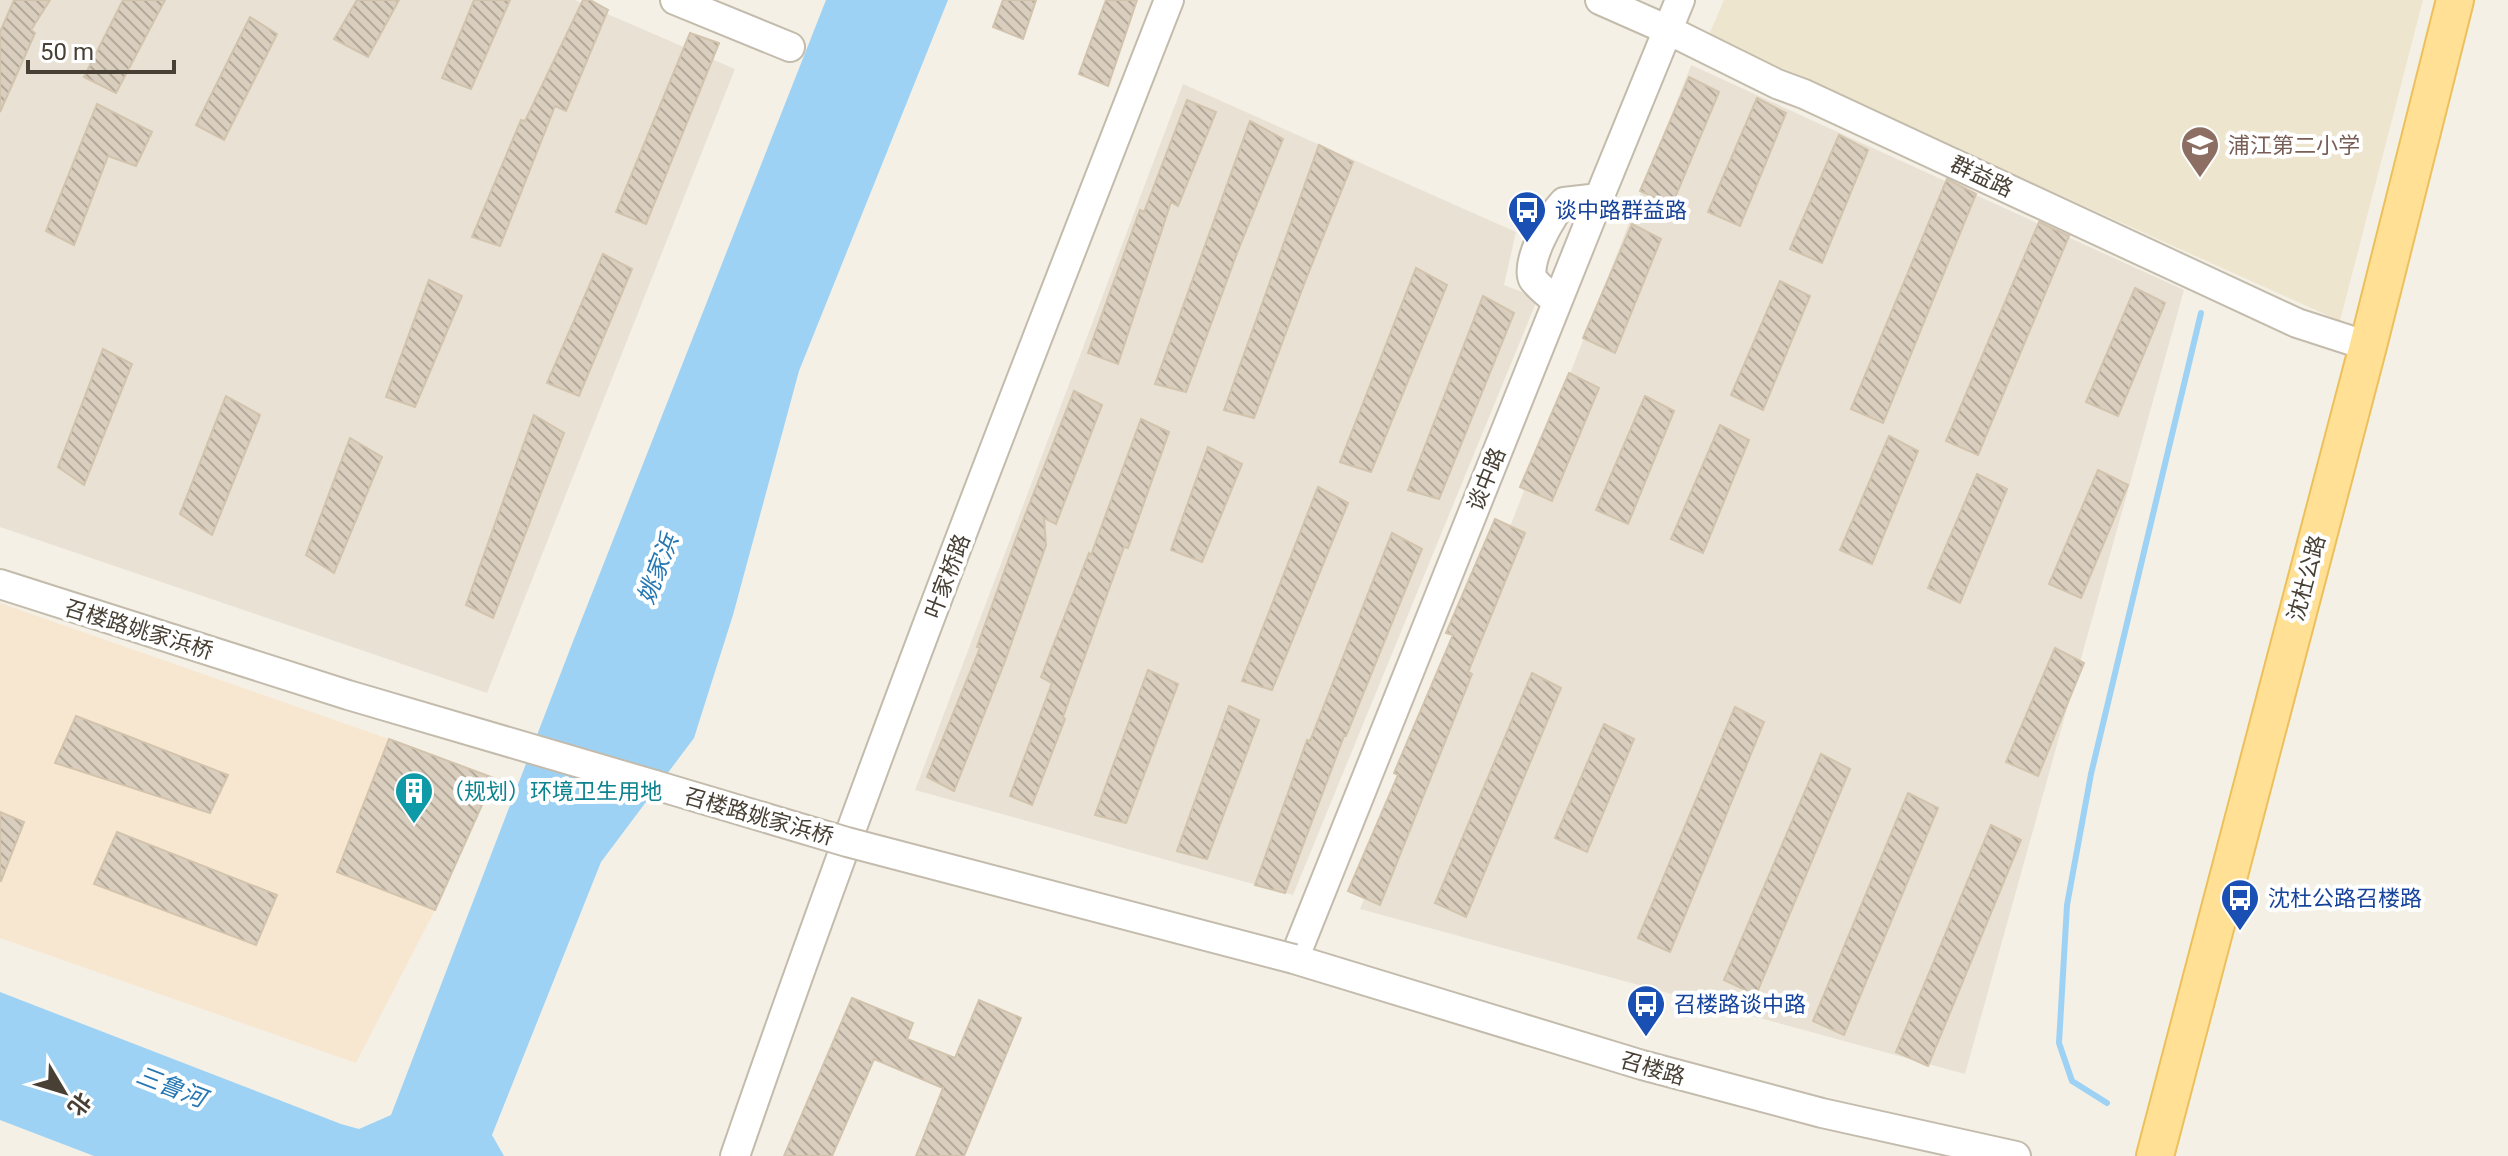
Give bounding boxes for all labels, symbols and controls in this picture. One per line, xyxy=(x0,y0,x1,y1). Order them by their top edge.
scale bar xyxy=(28,24,174,74)
text: 50 m xyxy=(40,38,94,66)
school or university icon: 浦江第二小学 xyxy=(2179,124,2221,179)
place label: 浦江第二小学 xyxy=(2228,133,2360,158)
street label: 群益路 xyxy=(1947,151,2017,202)
bus stop icon: 谈中路群益路 xyxy=(1506,189,1548,244)
place label: 谈中路群益路 xyxy=(1555,198,1687,223)
street label: 谈中路 xyxy=(1463,444,1510,514)
water label: 姚家浜 xyxy=(632,529,685,608)
street label: 叶家桥路 xyxy=(920,531,975,622)
street label: 沈杜公路 xyxy=(2283,532,2330,624)
street label: 召楼路姚家浜桥 xyxy=(62,595,216,664)
building icon: （规划）环境卫生用地 xyxy=(393,770,435,825)
place label: （规划）环境卫生用地 xyxy=(442,779,662,804)
street label: 召楼路姚家浜桥 xyxy=(681,783,836,850)
bus stop icon: 沈杜公路召楼路 xyxy=(2219,877,2261,932)
place label: 沈杜公路召楼路 xyxy=(2268,886,2422,911)
bus stop icon: 召楼路谈中路 xyxy=(1625,983,1667,1038)
place label: 召楼路谈中路 xyxy=(1674,992,1806,1017)
street label: 召楼路 xyxy=(1618,1047,1688,1090)
north arrow xyxy=(24,1052,104,1132)
water label: 三鲁河 xyxy=(132,1061,213,1114)
text: 北 xyxy=(63,1088,96,1120)

